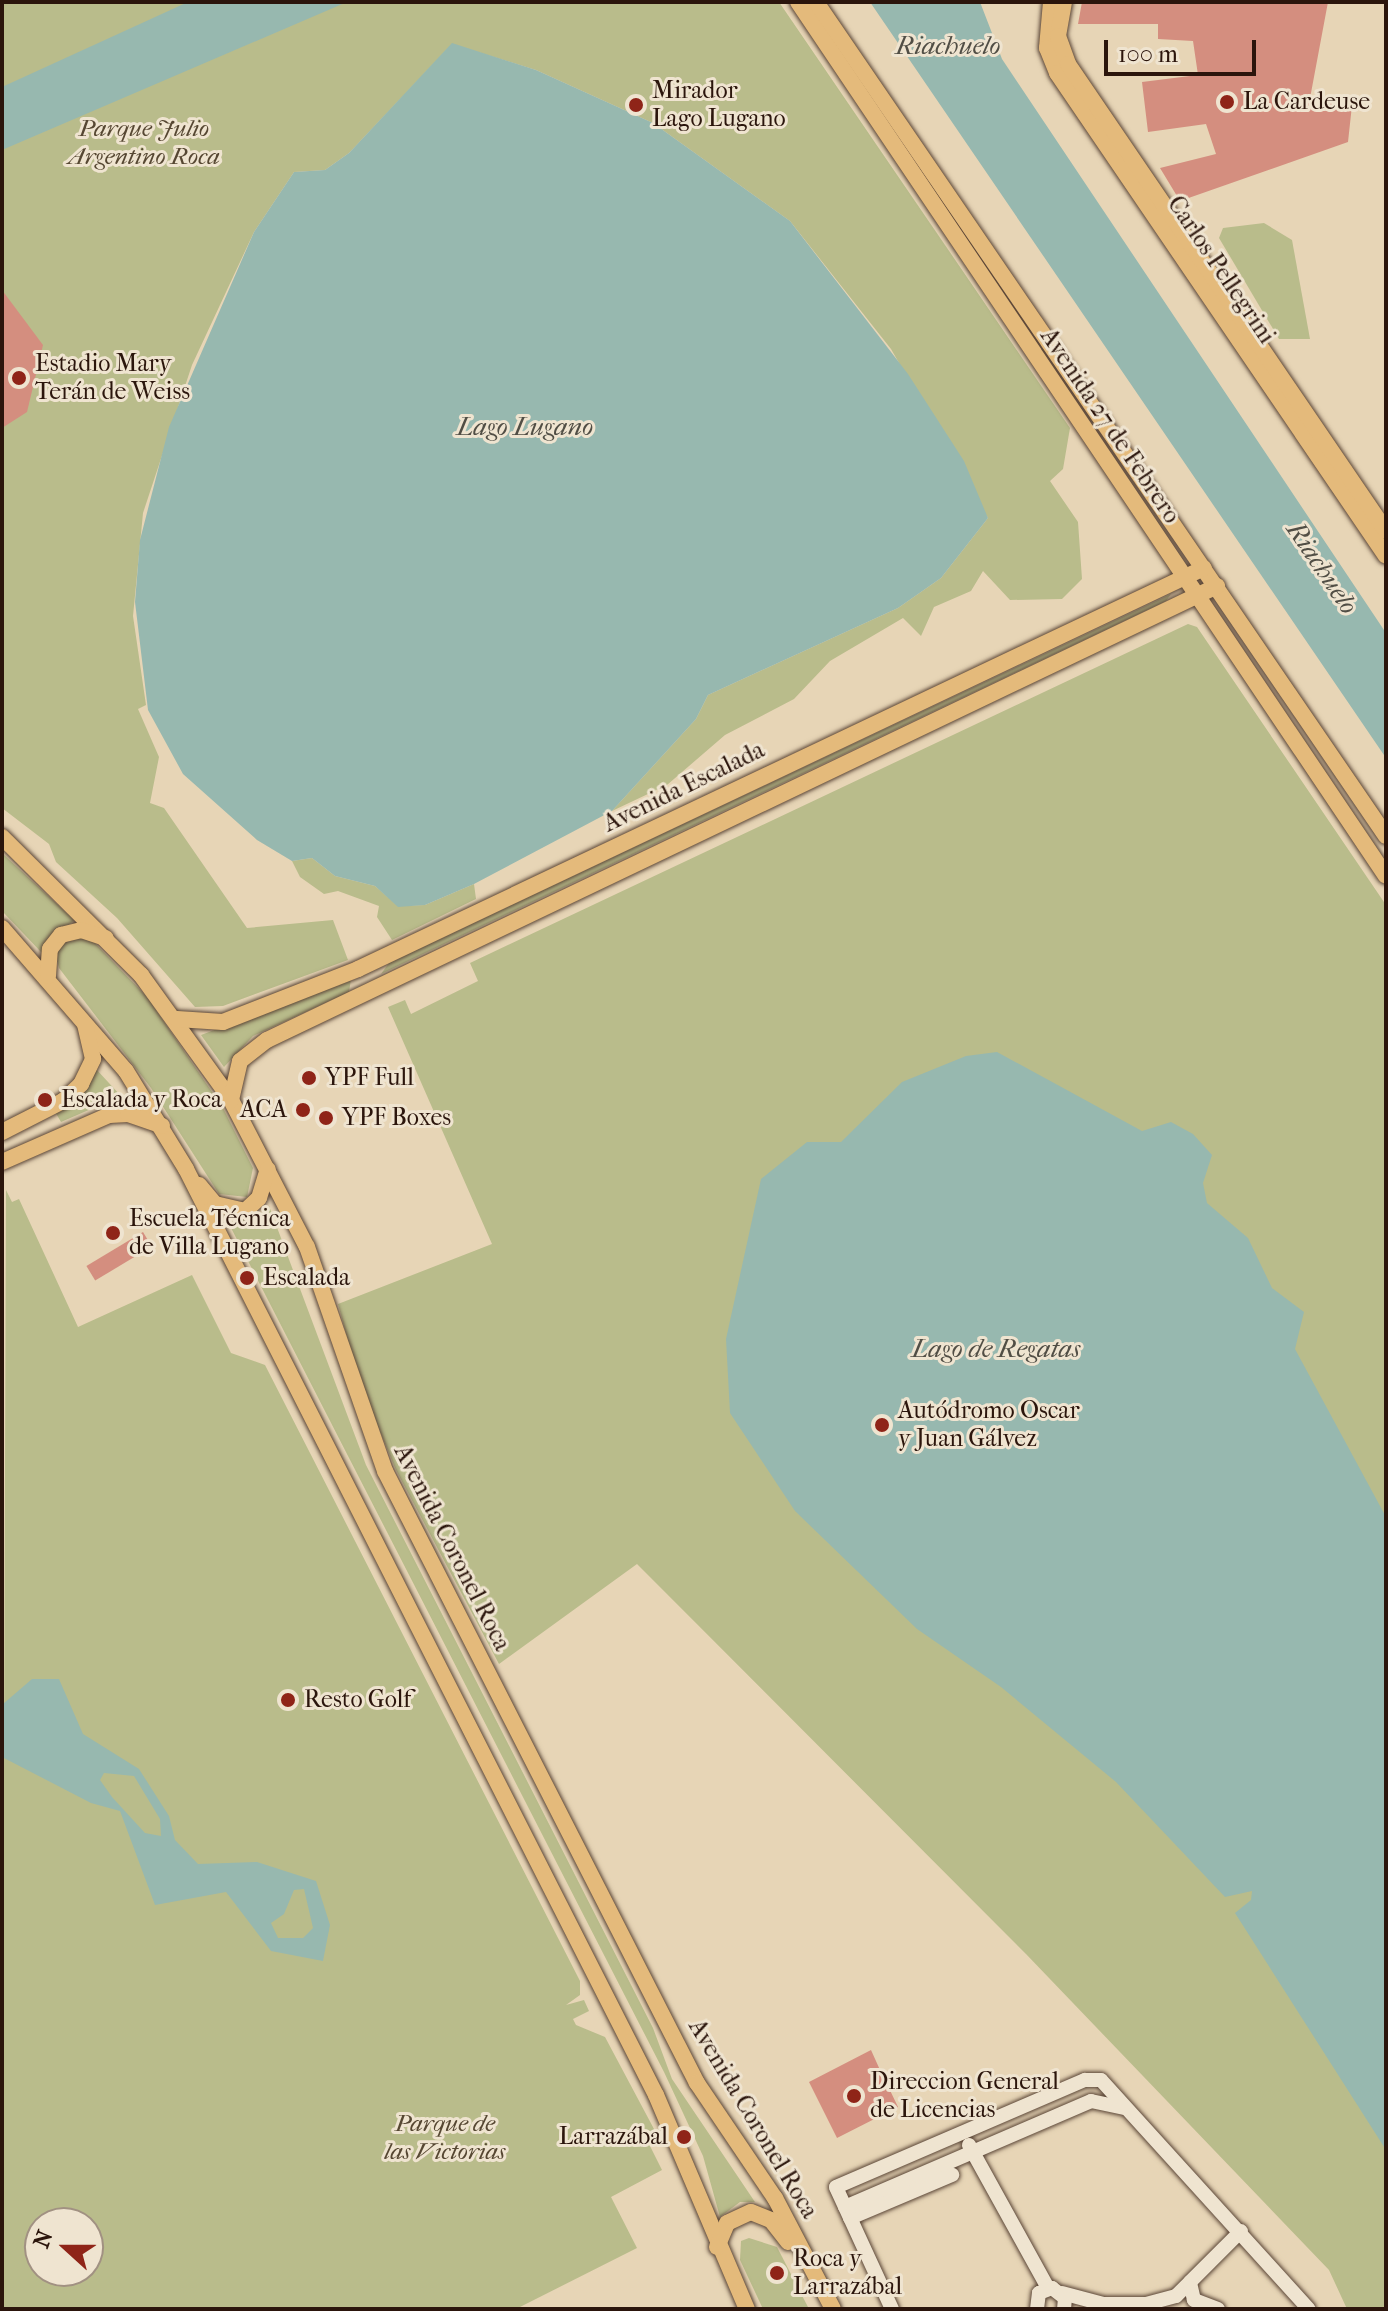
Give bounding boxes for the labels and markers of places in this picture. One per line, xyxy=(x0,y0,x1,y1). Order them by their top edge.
place label: Mirador Lago Lugano xyxy=(652,77,786,133)
place label: La Cardeuse xyxy=(1243,88,1370,116)
marker: La Cardeuse xyxy=(1218,93,1236,111)
marker: Mirador Lago Lugano xyxy=(627,96,645,114)
place label: Estadio Mary Terán de Weiss xyxy=(35,350,190,406)
marker: Estadio Mary Terán de Weiss xyxy=(10,369,28,387)
place label: YPF Full xyxy=(325,1064,414,1092)
marker: YPF Full xyxy=(300,1069,318,1087)
place label: Escalada y Roca xyxy=(61,1086,222,1114)
marker: Escalada y Roca xyxy=(36,1091,54,1109)
place label: ACA xyxy=(240,1096,287,1124)
marker: ACA xyxy=(294,1101,312,1119)
place label: YPF Boxes xyxy=(342,1104,451,1132)
marker: YPF Boxes xyxy=(317,1109,335,1127)
place label: Escuela Técnica de Villa Lugano xyxy=(129,1205,290,1261)
marker: Escuela Técnica de Villa Lugano xyxy=(104,1224,122,1242)
place label: Escalada xyxy=(263,1264,350,1292)
marker: Escalada xyxy=(238,1269,256,1287)
place label: Autódromo Oscar y Juan Gálvez xyxy=(898,1397,1080,1453)
marker: Autódromo Oscar y Juan Gálvez xyxy=(873,1416,891,1434)
place label: Resto Golf xyxy=(304,1686,411,1714)
marker: Resto Golf xyxy=(279,1691,297,1709)
place label: Direccion General de Licencias xyxy=(870,2068,1059,2124)
marker: Direccion General de Licencias xyxy=(845,2087,863,2105)
place label: Larrazábal xyxy=(559,2123,668,2151)
marker: Larrazábal xyxy=(675,2128,693,2146)
place label: Roca y Larrazábal xyxy=(793,2245,902,2301)
marker: Roca y Larrazábal xyxy=(768,2264,786,2282)

